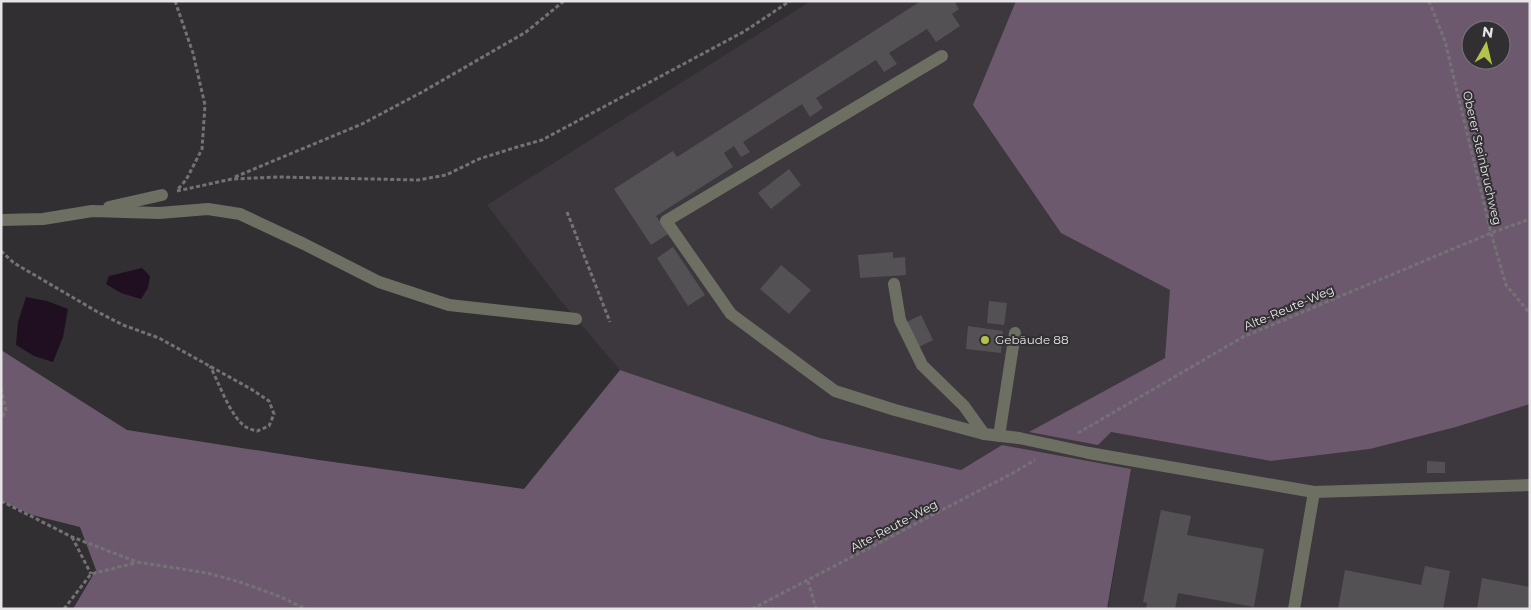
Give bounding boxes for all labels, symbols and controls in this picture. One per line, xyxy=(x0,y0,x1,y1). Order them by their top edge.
north arrow xyxy=(1461,20,1511,70)
text: N xyxy=(1481,22,1495,42)
street label: Oberer Steinbruchweg xyxy=(1460,89,1505,227)
street label: Alte-Reute-Weg xyxy=(1241,282,1336,333)
place label: Gebäude 88 xyxy=(995,332,1069,347)
marker: Gebäude 88 xyxy=(979,334,991,346)
street label: Alte-Reute-Weg xyxy=(848,496,940,555)

